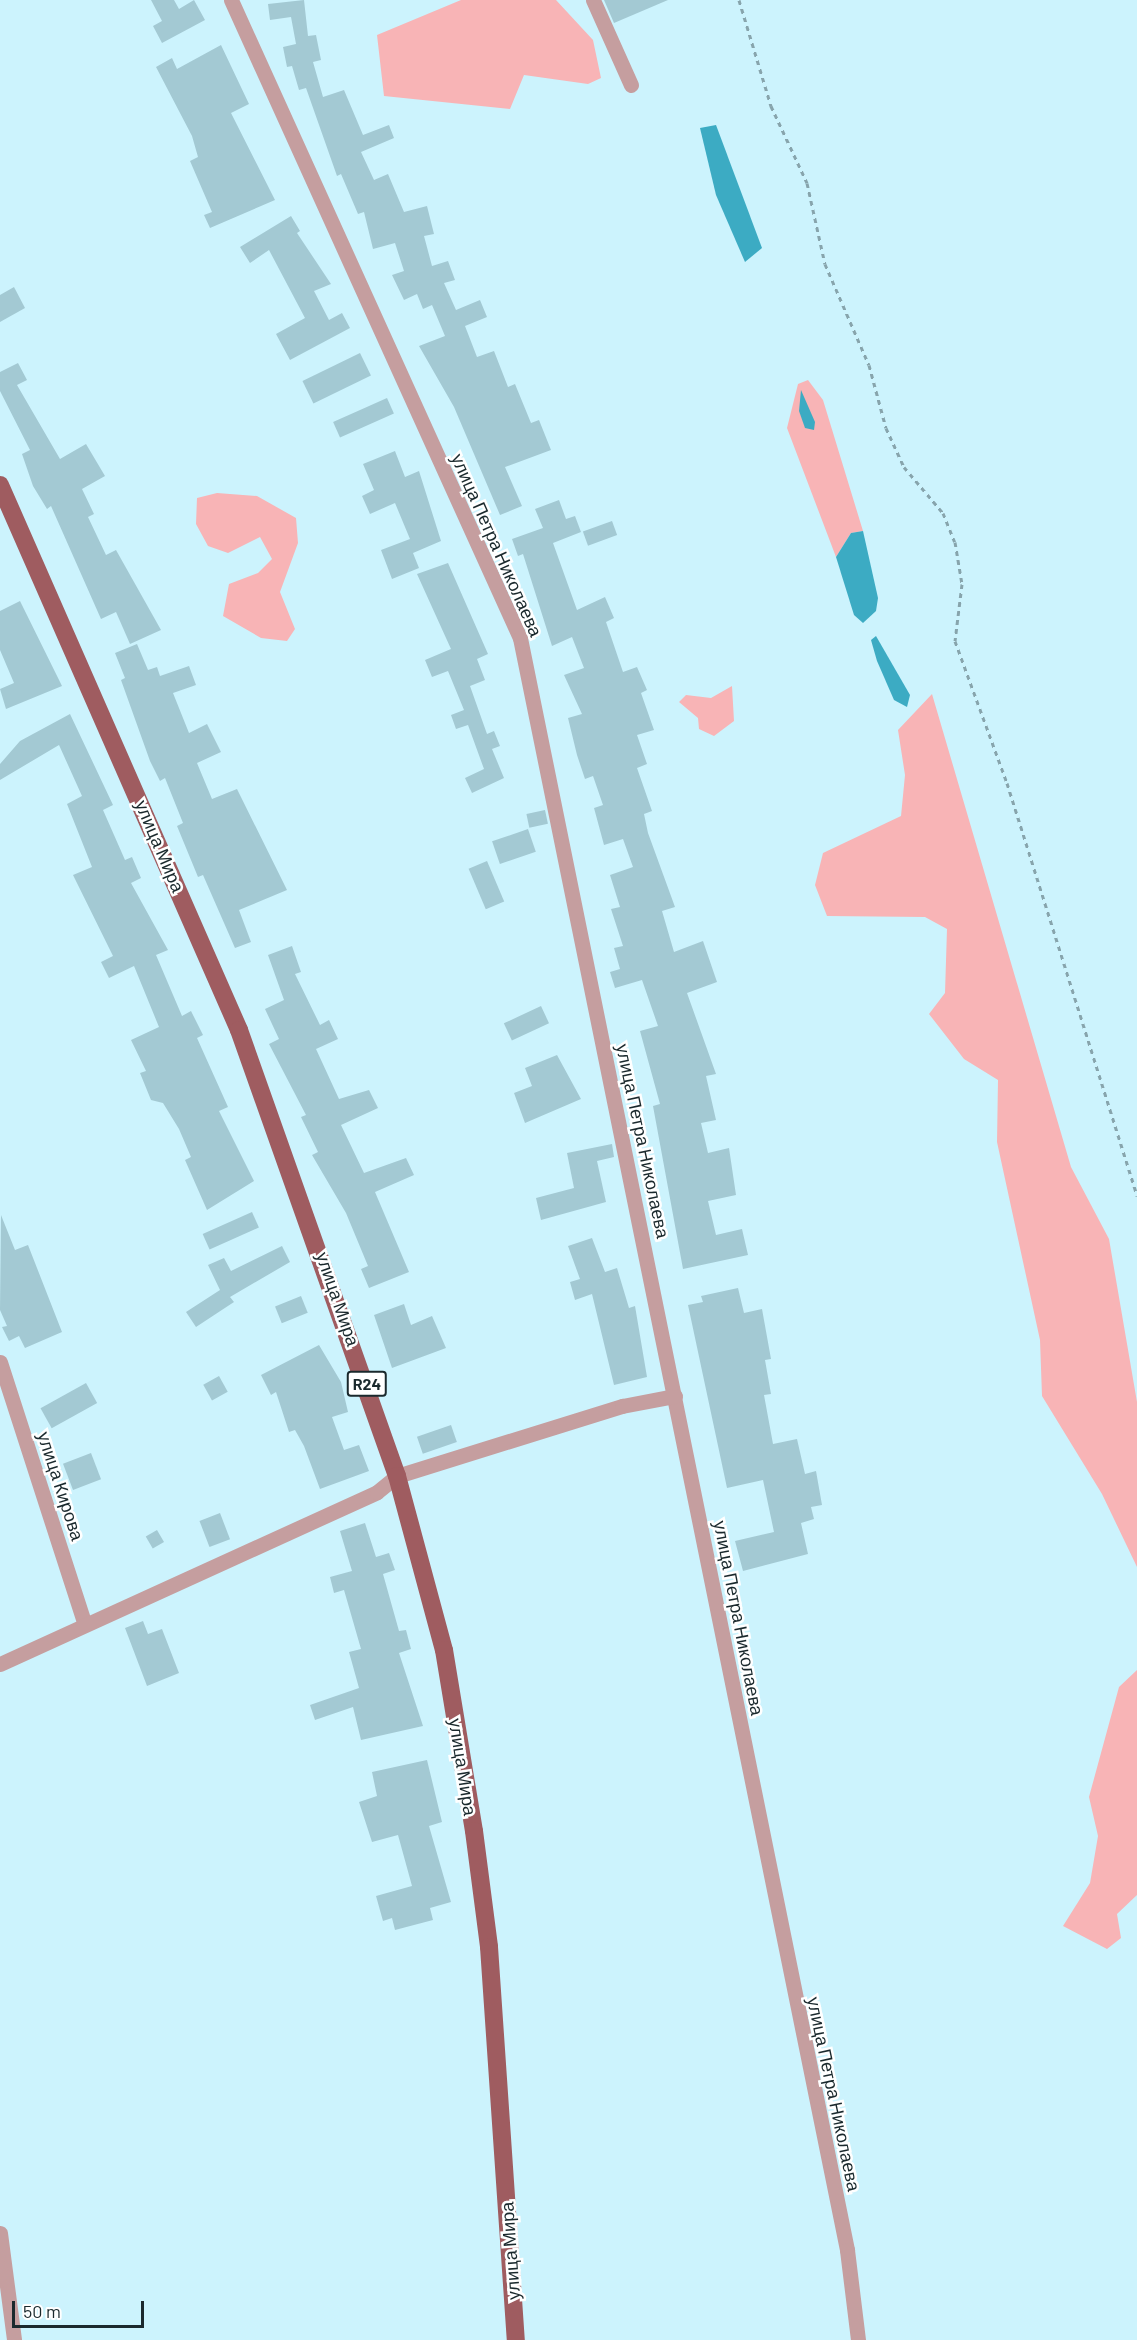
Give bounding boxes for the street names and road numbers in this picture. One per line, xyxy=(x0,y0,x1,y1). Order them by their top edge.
street label: улица Петра Николаева xyxy=(447,450,547,640)
street label: улица Мира xyxy=(131,797,189,895)
street label: улица Петра Николаева xyxy=(612,1042,674,1240)
street label: улица Мира xyxy=(312,1249,364,1349)
road number: R24 xyxy=(346,1371,388,1397)
street label: улица Кирова xyxy=(33,1429,89,1543)
street label: улица Петра Николаева xyxy=(710,1519,768,1717)
street label: улица Мира xyxy=(445,1717,481,1817)
street label: улица Петра Николаева xyxy=(803,1995,865,2193)
street label: улица Мира xyxy=(496,2201,524,2301)

